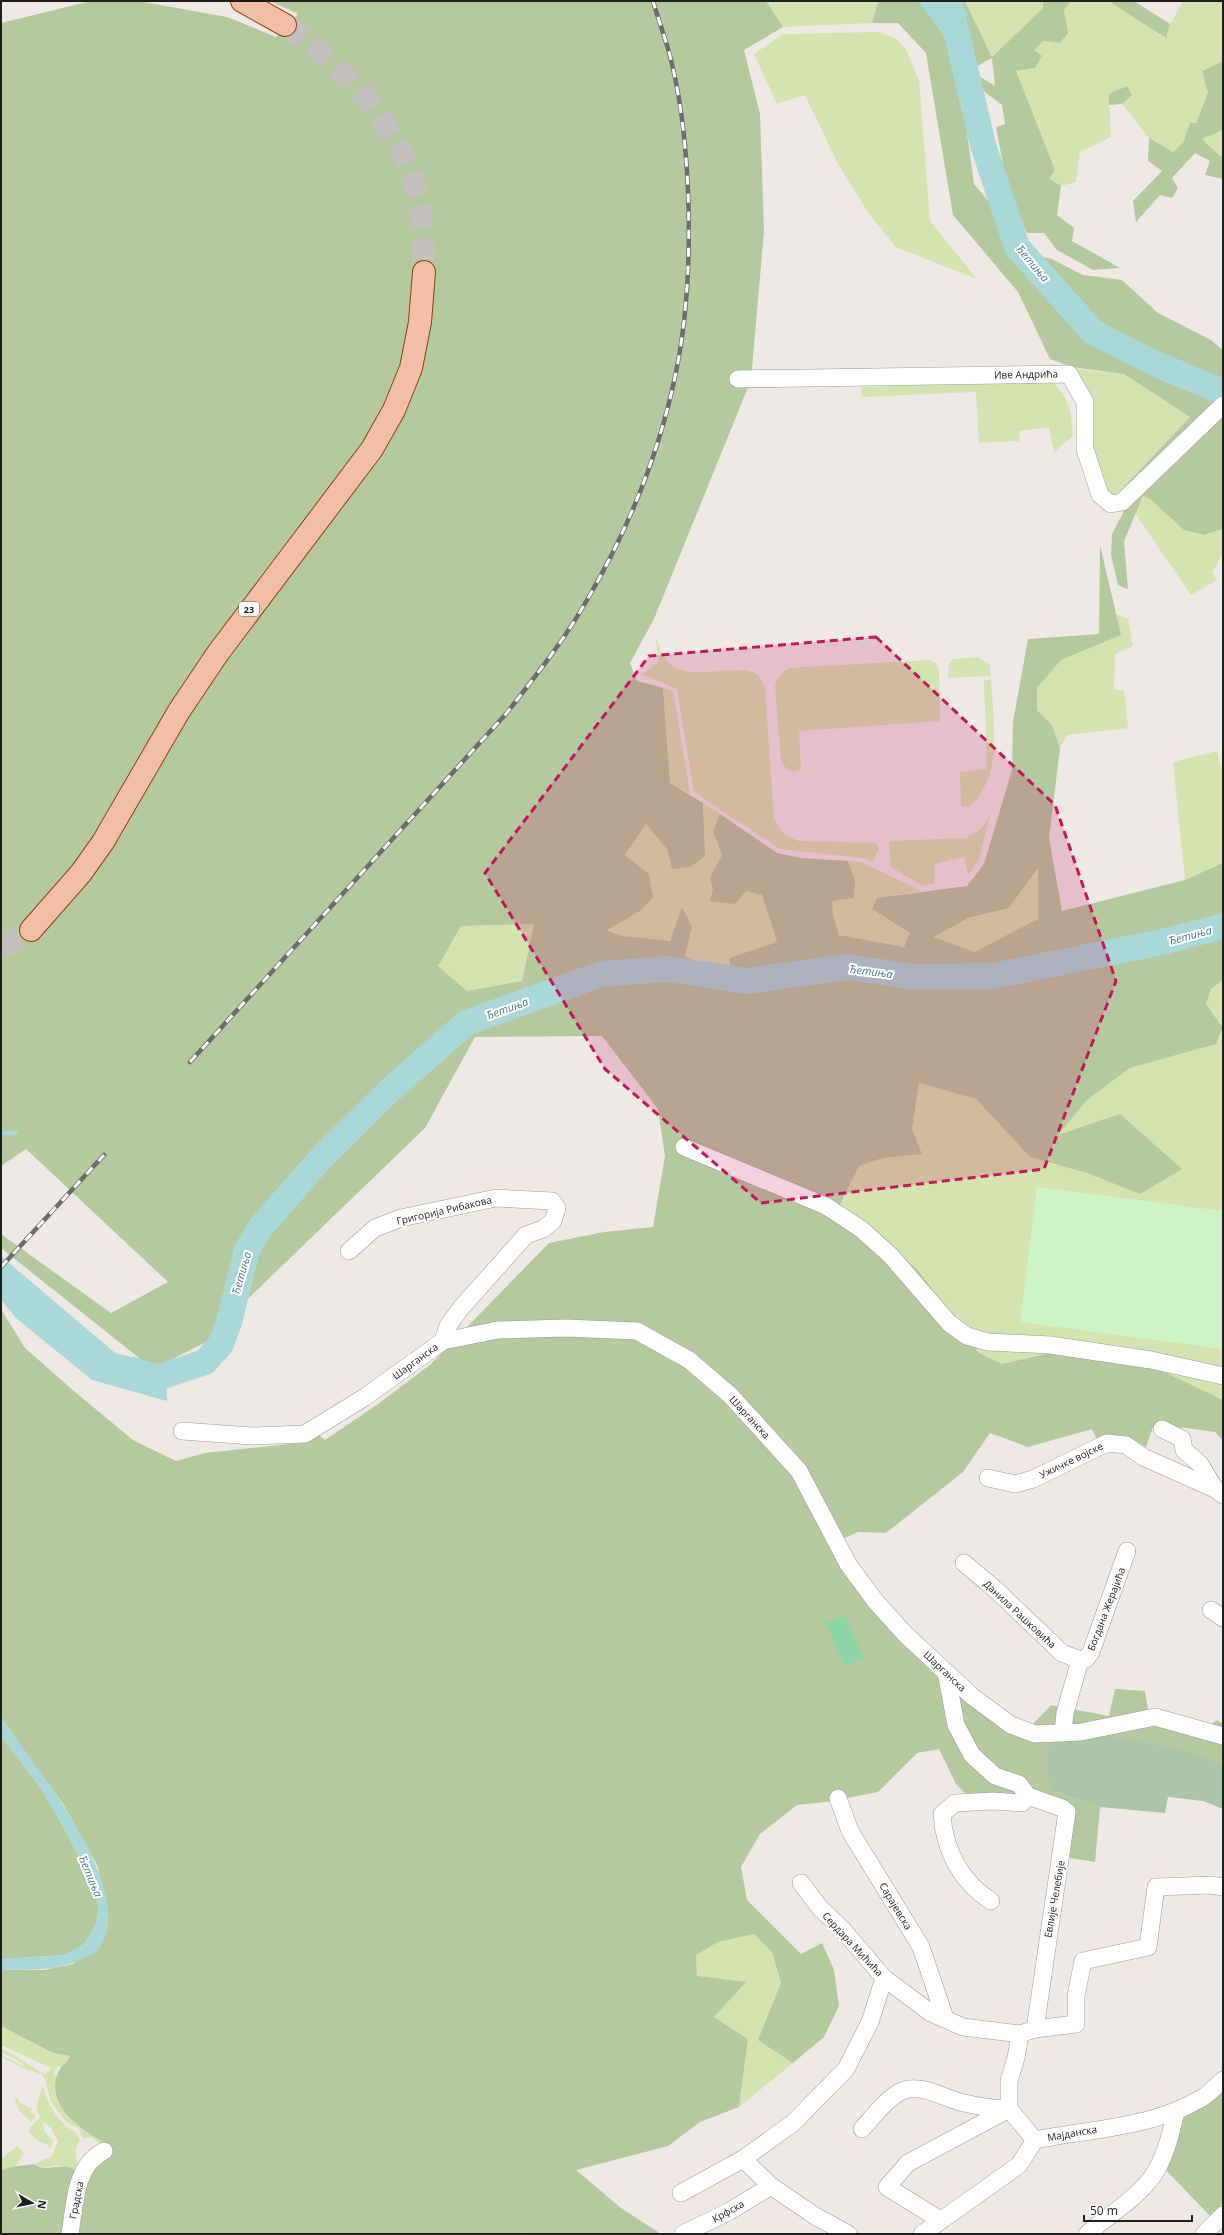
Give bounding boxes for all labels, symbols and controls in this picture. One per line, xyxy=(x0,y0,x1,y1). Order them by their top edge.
water label: Ђетиња xyxy=(1013,241,1053,285)
street label: Иве Андрића xyxy=(994,366,1058,382)
road number: 23 xyxy=(239,602,259,616)
water label: Ђетиња xyxy=(1167,922,1213,948)
water label: Ђетиња xyxy=(848,961,894,981)
water label: Ђетиња xyxy=(484,993,530,1023)
street label: Григорија Рибакова xyxy=(395,1192,493,1228)
water label: Ђетиња xyxy=(228,1250,254,1296)
street label: Шарганска xyxy=(389,1340,441,1382)
street label: Шарганска xyxy=(727,1393,773,1441)
street label: Ужичке војске xyxy=(1037,1438,1106,1481)
street label: Богдана Жерајића xyxy=(1084,1565,1128,1653)
street label: Данила Рашковића xyxy=(981,1577,1059,1651)
street label: Шарганска xyxy=(921,1648,969,1694)
water label: Ђетиња xyxy=(76,1853,106,1899)
street label: Евлије Челебије xyxy=(1040,1859,1068,1939)
street label: Сарајевска xyxy=(876,1880,916,1932)
street label: Сердара Мићића xyxy=(820,1909,886,1979)
street label: Мајданска xyxy=(1046,2122,1098,2144)
street label: Градска xyxy=(65,2180,87,2220)
north arrow xyxy=(12,2183,52,2223)
street label: Крфска xyxy=(709,2196,747,2226)
scale bar xyxy=(1084,2197,1192,2223)
text: N xyxy=(34,2199,50,2210)
text: 50 m xyxy=(1090,2202,1118,2219)

